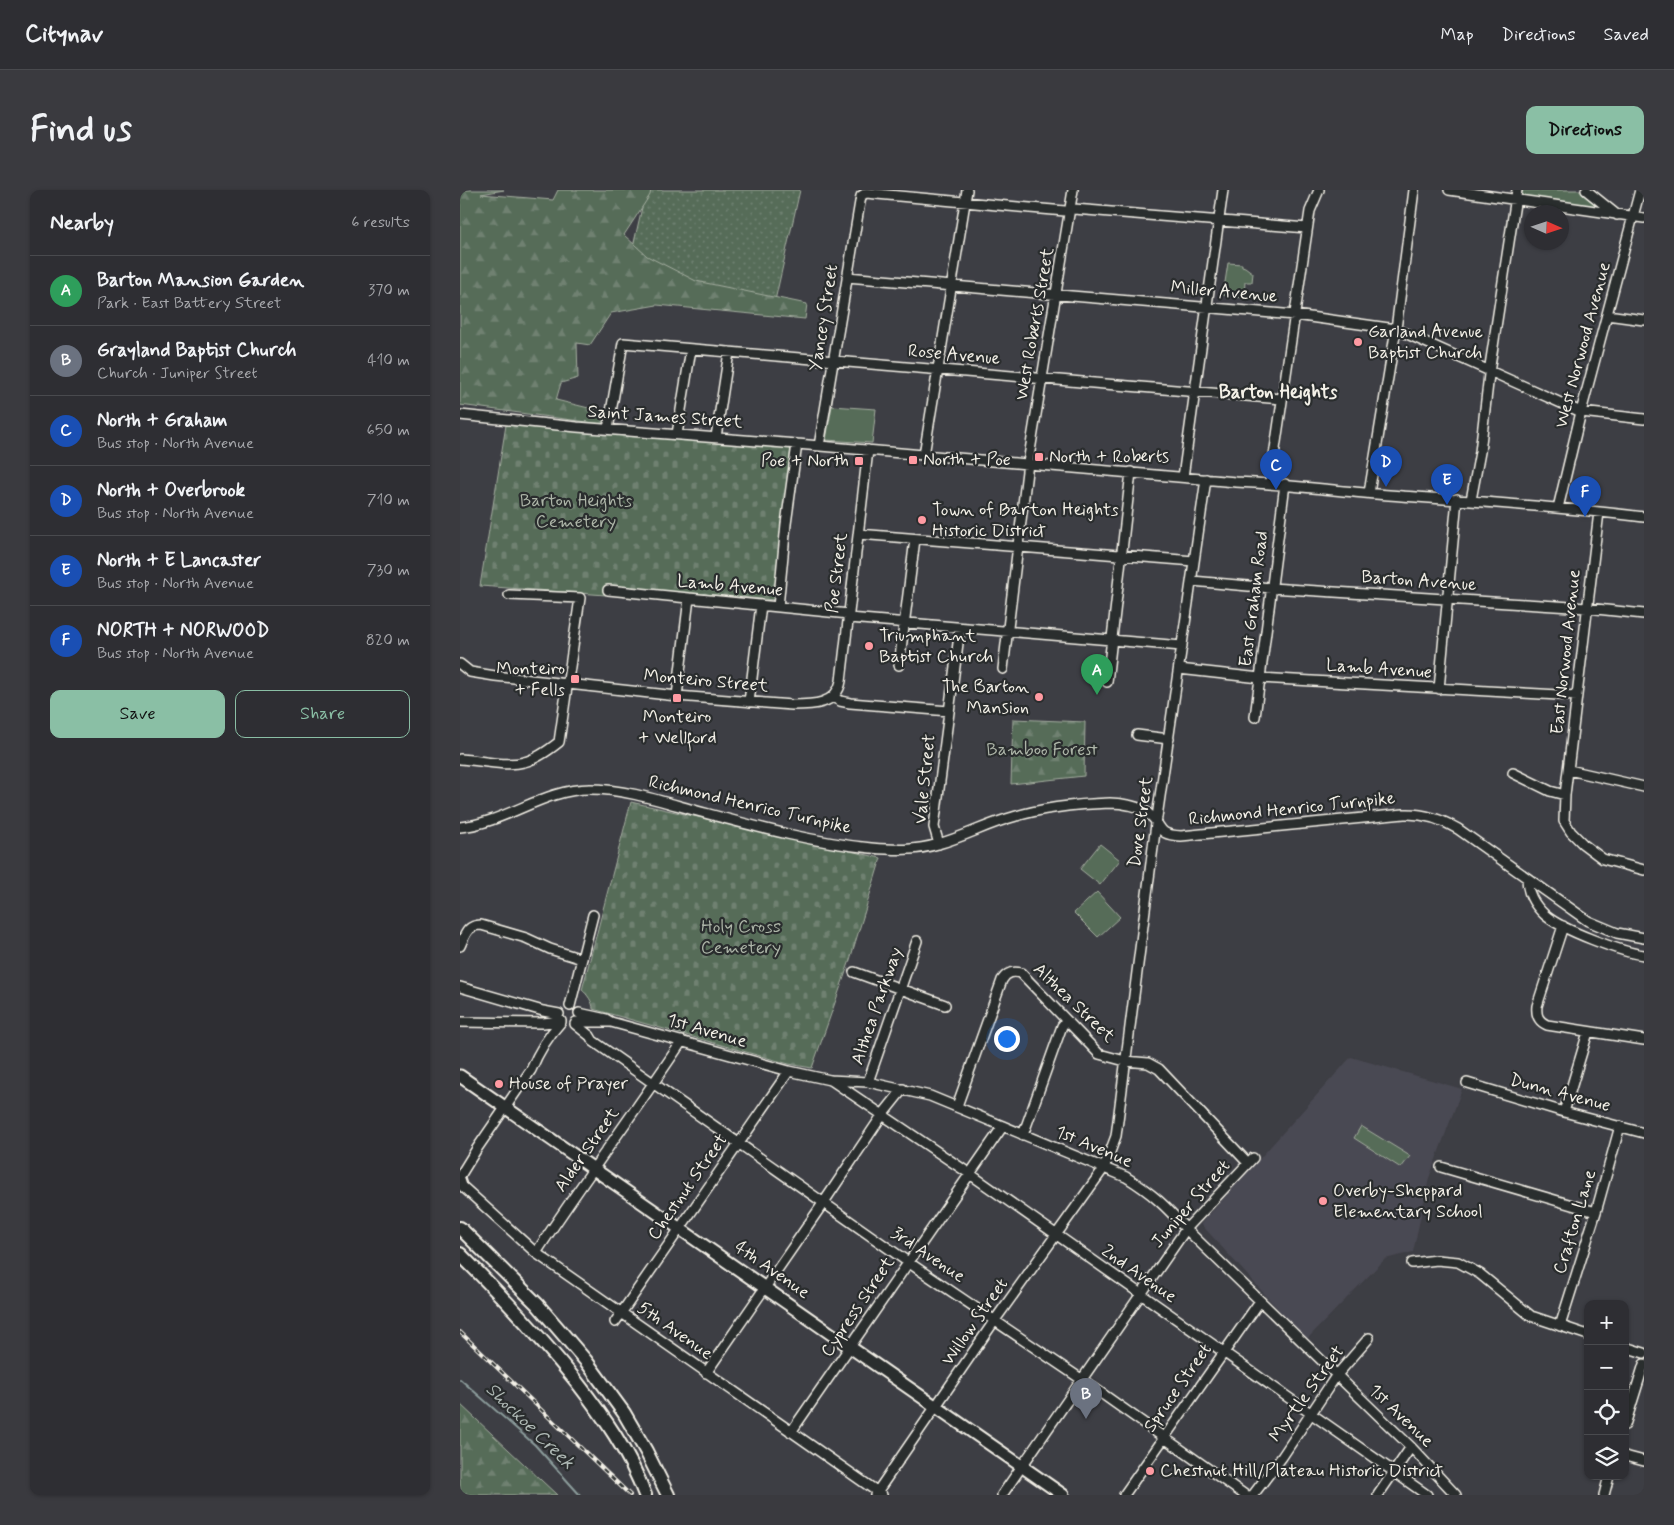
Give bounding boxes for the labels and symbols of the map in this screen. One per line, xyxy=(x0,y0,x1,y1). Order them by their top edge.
north arrow xyxy=(1524,205,1569,250)
street label: West Roberts Street xyxy=(1010,245,1060,402)
street label: West Norwood Avenue xyxy=(1549,259,1617,431)
street label: Yancey Street xyxy=(804,263,844,373)
street label: Miller Avenue xyxy=(1170,275,1278,309)
place label: Garland Avenue Baptist Church xyxy=(1368,320,1483,365)
marker: Garland Avenue Baptist Church xyxy=(1352,336,1364,348)
street label: Rose Avenue xyxy=(907,339,1001,371)
district label: Barton Heights xyxy=(1219,380,1338,406)
street label: Saint James Street xyxy=(587,400,744,434)
place label: North + Roberts xyxy=(1049,445,1169,469)
pin: D xyxy=(1370,446,1402,487)
place label: North + Poe xyxy=(923,448,1011,472)
place label: Poe + North xyxy=(761,449,849,473)
pin: C xyxy=(1260,449,1292,490)
marker: North + Roberts xyxy=(1033,451,1045,463)
marker: North + Poe xyxy=(907,454,919,466)
marker: Poe + North xyxy=(853,455,865,467)
pin: E xyxy=(1431,464,1463,505)
pin: F xyxy=(1569,476,1601,517)
park label: Barton Heights Cemetery xyxy=(520,489,632,534)
place label: Town of Barton Heights Historic District xyxy=(932,498,1119,543)
marker: Town of Barton Heights Historic District xyxy=(916,514,928,526)
street label: East Graham Road xyxy=(1234,530,1274,668)
street label: Poe Street xyxy=(820,531,854,615)
street label: Barton Avenue xyxy=(1361,565,1477,597)
street label: East Norwood Avenue xyxy=(1545,568,1587,736)
street label: Lamb Avenue xyxy=(676,569,784,603)
place label: Triumphant Baptist Church xyxy=(879,624,993,669)
marker: Triumphant Baptist Church xyxy=(863,640,875,652)
street label: Lamb Avenue xyxy=(1325,653,1433,685)
pin: A xyxy=(1081,654,1113,695)
place label: Monteiro + Fells xyxy=(496,657,565,702)
street label: Monteiro Street xyxy=(643,664,770,698)
marker: Monteiro + Fells xyxy=(569,673,581,685)
place label: The Barton Mansion xyxy=(942,675,1029,720)
marker: The Barton Mansion xyxy=(1033,691,1045,703)
marker: Monteiro + Wellford xyxy=(671,692,683,704)
place label: Monteiro + Wellford xyxy=(637,705,717,752)
street label: Vale Street xyxy=(908,733,942,825)
park label: Bamboo Forest xyxy=(986,738,1098,762)
street label: Richmond Henrico Turnpike xyxy=(646,770,854,840)
street label: Dove Street xyxy=(1123,775,1159,869)
street label: Richmond Henrico Turnpike xyxy=(1188,786,1396,832)
park label: Holy Cross Cemetery xyxy=(701,915,781,960)
street label: Althea Parkway xyxy=(846,944,908,1068)
street label: Althea Street xyxy=(1028,958,1121,1049)
street label: 1st Avenue xyxy=(664,1008,750,1054)
your location xyxy=(994,1026,1020,1052)
street label: Dunn Avenue xyxy=(1507,1068,1613,1118)
place label: House of Prayer xyxy=(509,1072,629,1096)
marker: House of Prayer xyxy=(493,1078,505,1090)
street label: Alder Street xyxy=(549,1103,625,1197)
street label: 1st Avenue xyxy=(1052,1120,1136,1174)
street label: Chestnut Street xyxy=(642,1129,734,1245)
street label: Juniper Street xyxy=(1146,1155,1236,1253)
street label: Crafton Lane xyxy=(1548,1167,1602,1277)
place label: Overby-Sheppard Elementary School xyxy=(1333,1179,1483,1224)
marker: Overby-Sheppard Elementary School xyxy=(1317,1195,1329,1207)
street label: 3rd Avenue xyxy=(886,1221,970,1289)
street label: 4th Avenue xyxy=(730,1235,815,1305)
street label: 2nd Avenue xyxy=(1096,1239,1182,1309)
street label: Cypress Street xyxy=(815,1252,901,1362)
street label: Willow Street xyxy=(936,1273,1014,1370)
street label: 5th Avenue xyxy=(632,1296,718,1366)
street label: Spruce Street xyxy=(1138,1338,1218,1437)
street label: Myrtle Street xyxy=(1264,1341,1350,1447)
water label: Shockoe Creek xyxy=(480,1377,580,1475)
pin: B xyxy=(1070,1378,1102,1419)
street label: 1st Avenue xyxy=(1363,1379,1439,1453)
place label: Chestnut Hill/Plateau Historic District xyxy=(1160,1459,1444,1483)
marker: Chestnut Hill/Plateau Historic District xyxy=(1144,1465,1156,1477)

